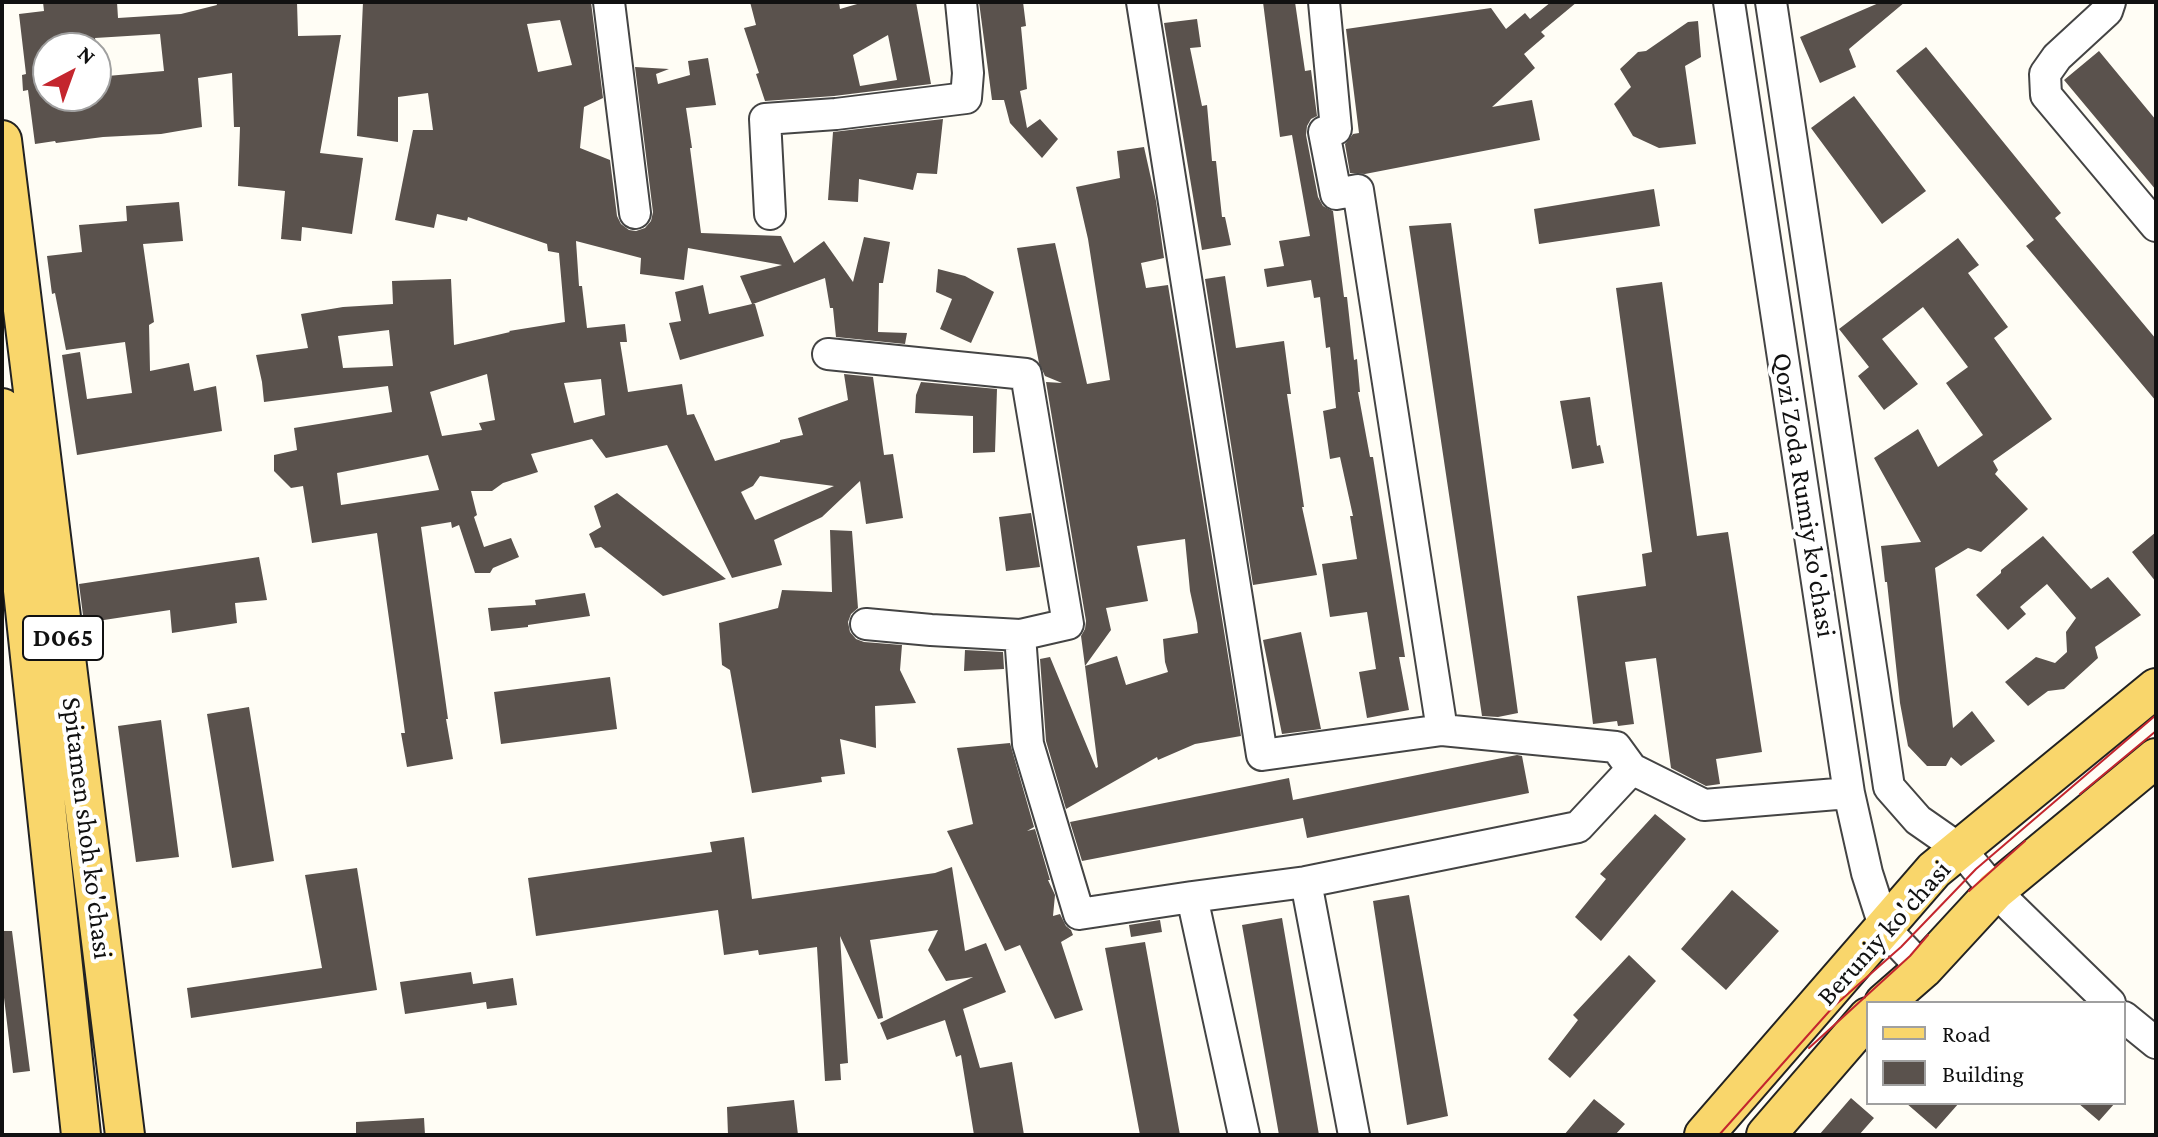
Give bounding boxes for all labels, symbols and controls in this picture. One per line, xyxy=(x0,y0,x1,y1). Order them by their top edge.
north arrow xyxy=(32,32,112,112)
text: N xyxy=(73,41,101,69)
street label: Qozi Zoda Rumiy ko'chasi xyxy=(1765,350,1843,640)
road number: D065 xyxy=(23,616,103,660)
street label: Spitamen shoh ko'chasi xyxy=(54,695,120,961)
street label: Beruniy ko'chasi xyxy=(1810,853,1958,1013)
legend xyxy=(1866,1001,2126,1105)
text: Road xyxy=(1942,1020,1991,1047)
text: Building xyxy=(1942,1060,2024,1087)

